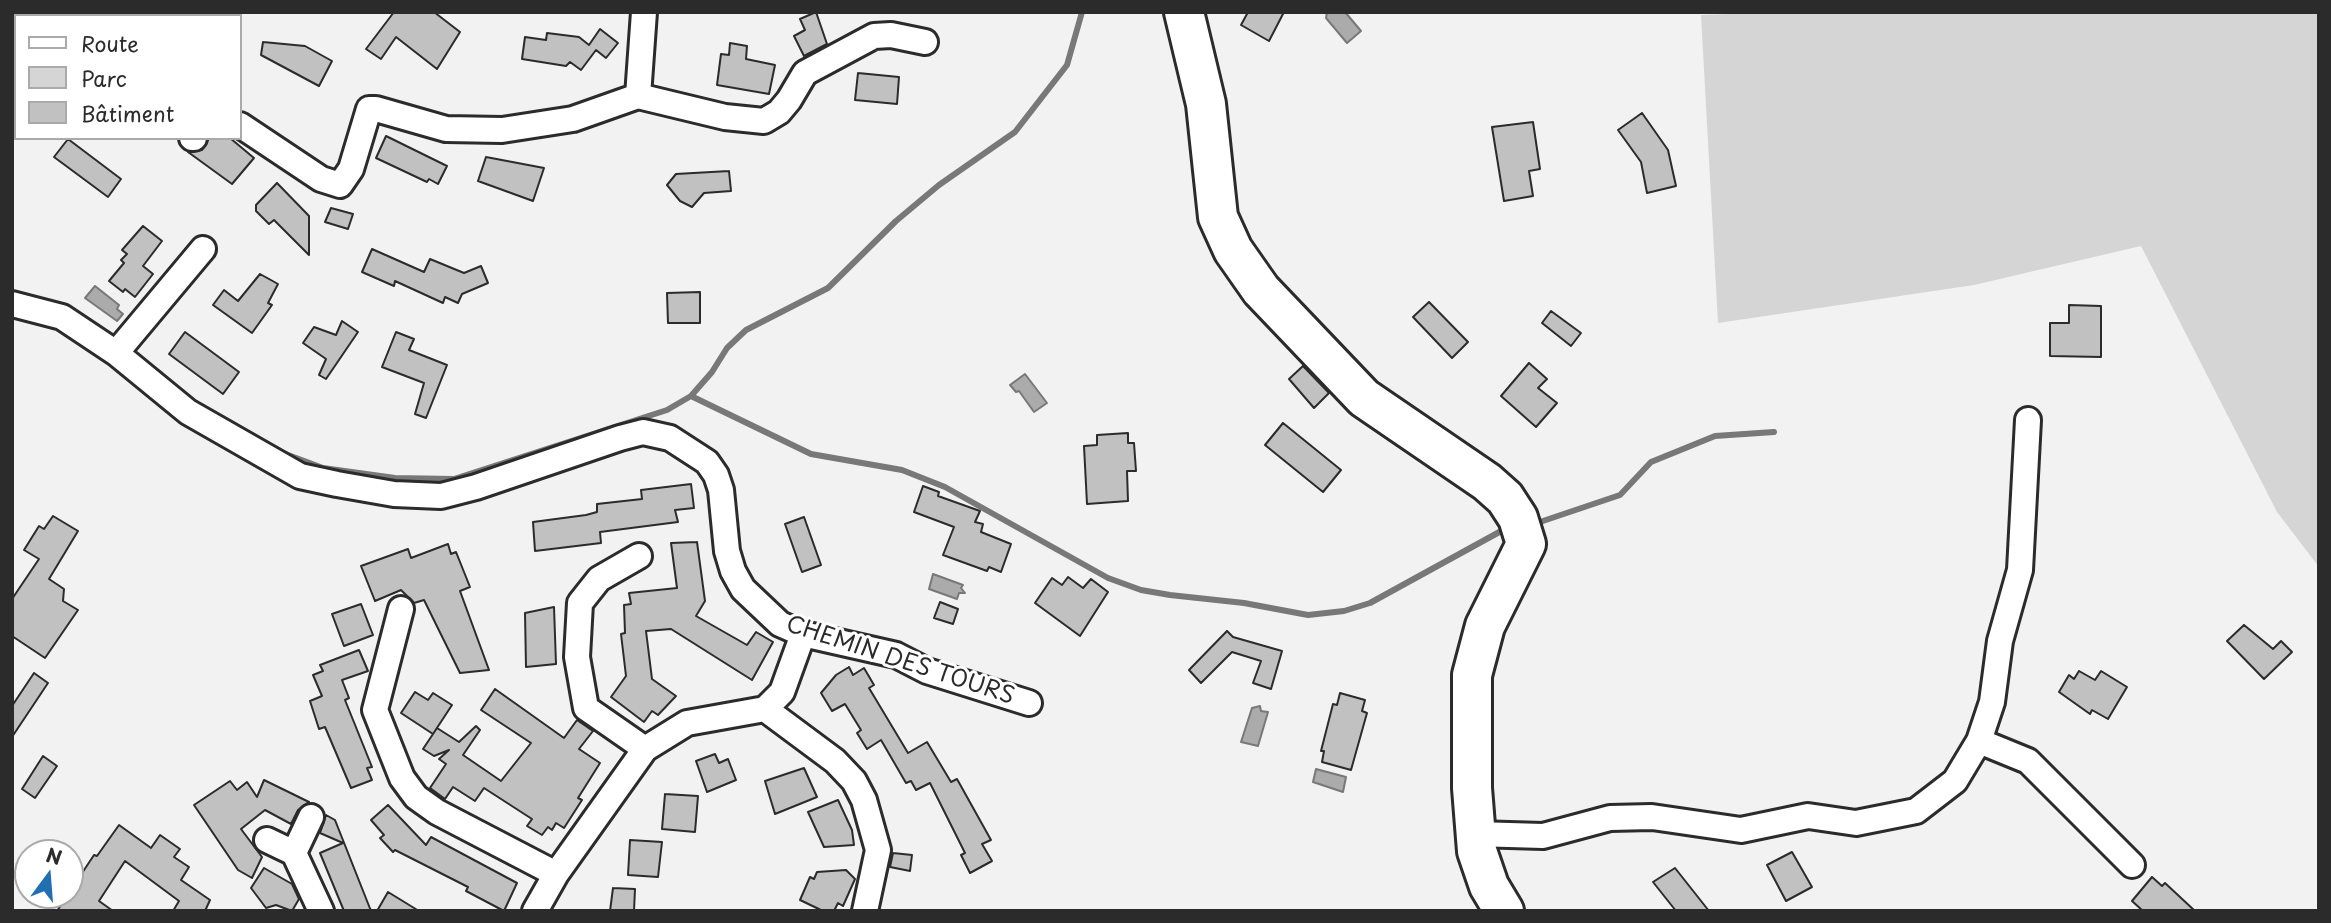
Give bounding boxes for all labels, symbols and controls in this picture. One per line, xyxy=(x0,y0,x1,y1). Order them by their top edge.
legend xyxy=(14,14,242,140)
text: Route xyxy=(81,27,139,59)
text: Parc xyxy=(81,62,127,94)
text: Bâtiment xyxy=(81,97,174,129)
street label: CHEMIN DES TOURS xyxy=(782,611,1018,711)
north arrow xyxy=(14,839,84,909)
text: N xyxy=(43,840,65,871)

